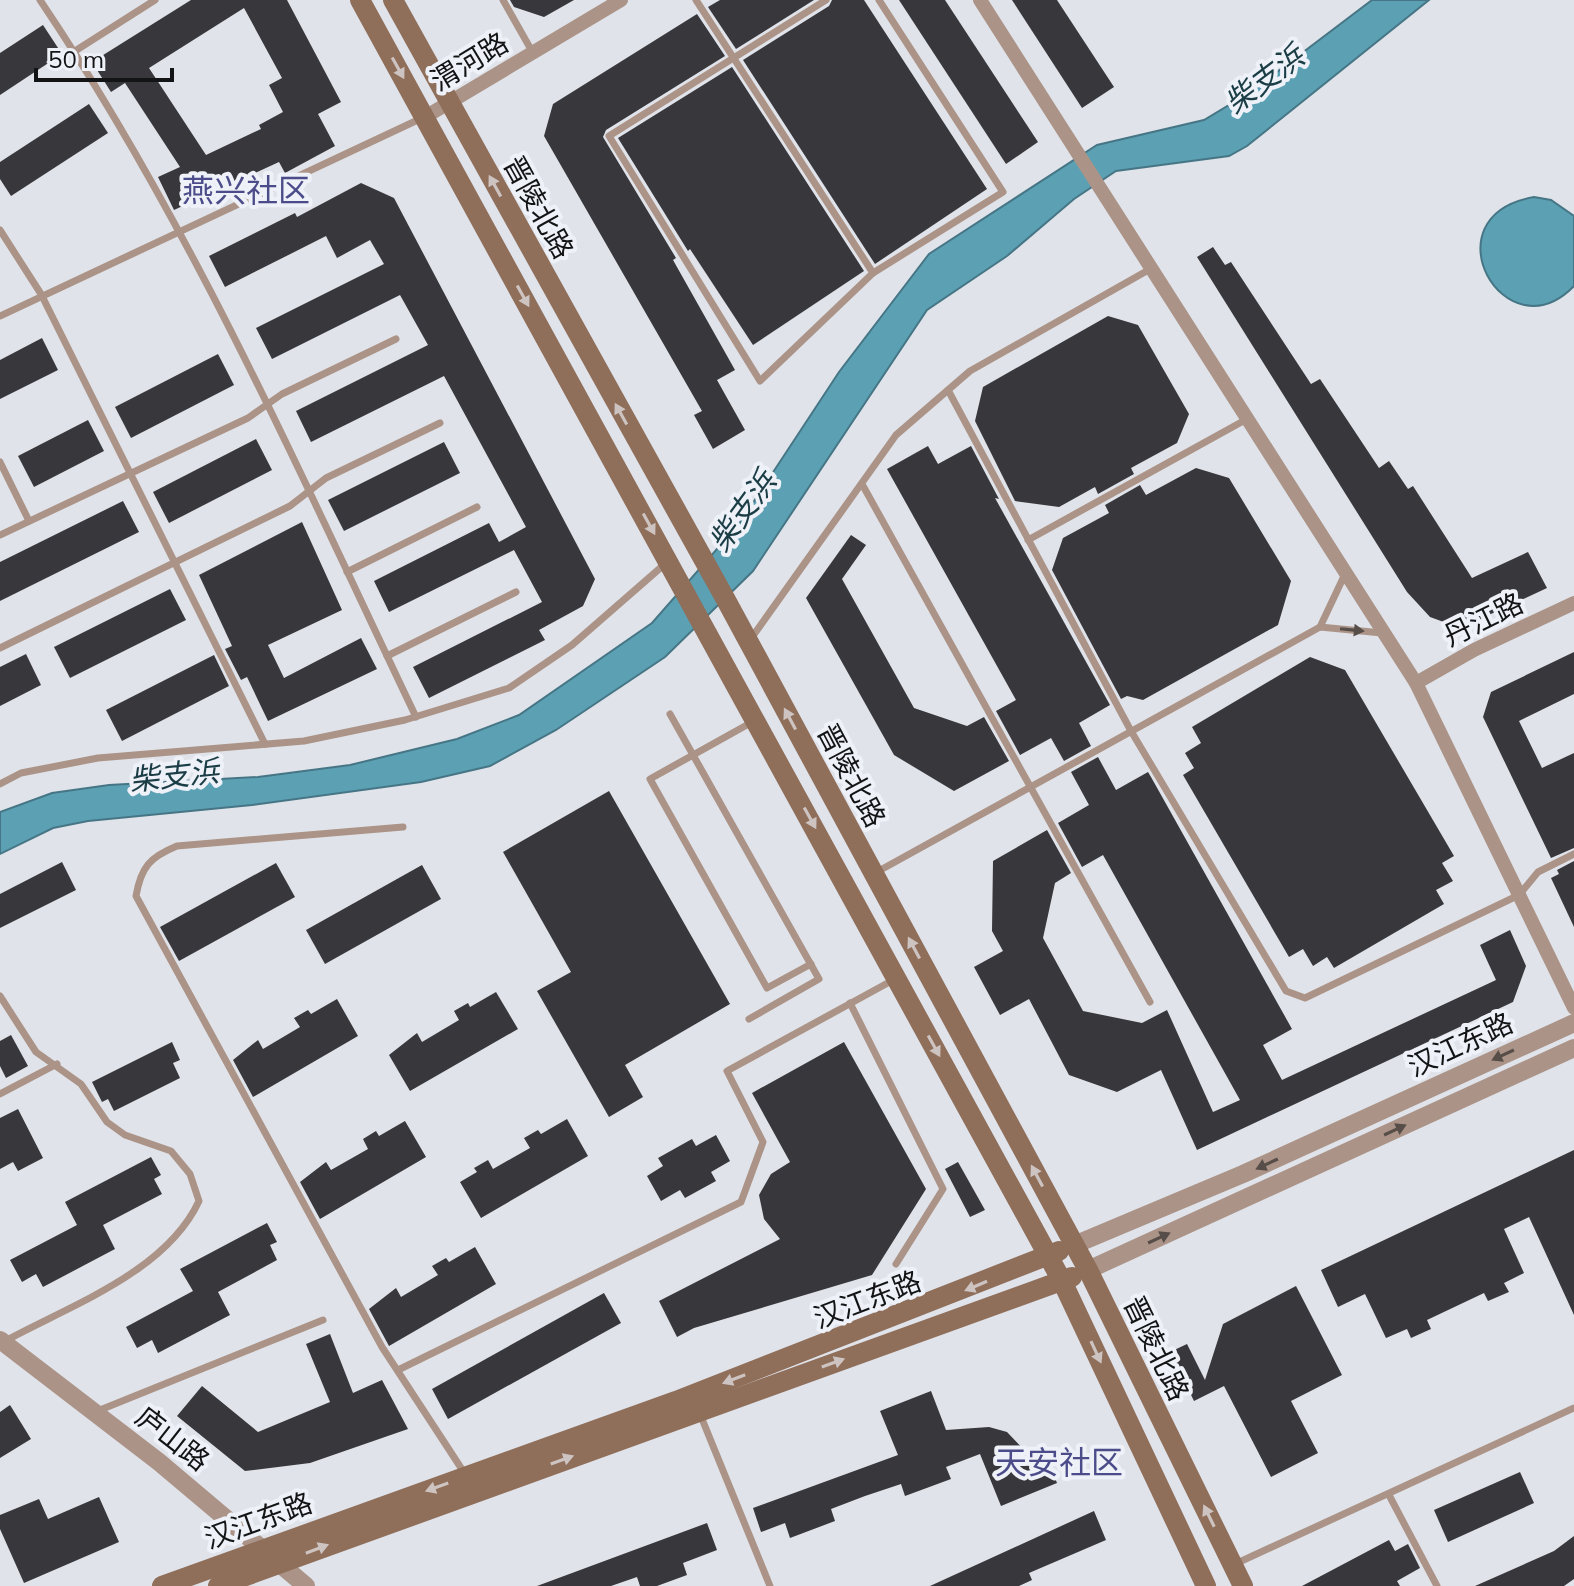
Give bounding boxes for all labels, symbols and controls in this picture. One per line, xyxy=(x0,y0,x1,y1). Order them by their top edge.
street label: 渭河路 xyxy=(424,24,514,98)
scale bar xyxy=(36,32,172,82)
water label: 柴支浜 xyxy=(1217,35,1314,121)
text: 50 m xyxy=(48,44,104,74)
one-way arrow xyxy=(391,57,405,80)
street label: 晋陵北路 xyxy=(497,150,581,264)
district label: 燕兴社区 xyxy=(182,170,310,210)
one-way arrow xyxy=(489,174,502,197)
one-way arrow xyxy=(516,285,530,307)
one-way arrow xyxy=(614,402,628,425)
water label: 柴支浜 xyxy=(700,461,786,559)
one-way arrow xyxy=(642,512,656,535)
street label: 丹江路 xyxy=(1438,585,1528,653)
one-way arrow xyxy=(1340,623,1365,636)
one-way arrow xyxy=(784,707,797,730)
street label: 晋陵北路 xyxy=(810,717,894,833)
water label: 柴支浜 xyxy=(127,751,224,799)
one-way arrow xyxy=(803,807,816,830)
one-way arrow xyxy=(907,936,920,959)
street label: 汉江东路 xyxy=(1402,1004,1518,1084)
one-way arrow xyxy=(928,1035,941,1058)
one-way arrow xyxy=(1491,1048,1515,1062)
one-way arrow xyxy=(1384,1123,1407,1137)
one-way arrow xyxy=(1255,1157,1278,1171)
one-way arrow xyxy=(1031,1165,1044,1188)
one-way arrow xyxy=(1147,1231,1171,1245)
street label: 汉江东路 xyxy=(808,1263,926,1335)
one-way arrow xyxy=(965,1279,988,1292)
street label: 晋陵北路 xyxy=(1117,1290,1197,1406)
one-way arrow xyxy=(1089,1340,1103,1363)
one-way arrow xyxy=(821,1357,845,1369)
one-way arrow xyxy=(722,1373,746,1386)
street label: 庐山路 xyxy=(129,1398,217,1478)
district label: 天安社区 xyxy=(995,1442,1123,1482)
one-way arrow xyxy=(550,1454,574,1466)
one-way arrow xyxy=(425,1481,449,1493)
street label: 汉江东路 xyxy=(199,1484,317,1556)
one-way arrow xyxy=(1202,1504,1215,1527)
one-way arrow xyxy=(305,1542,329,1555)

